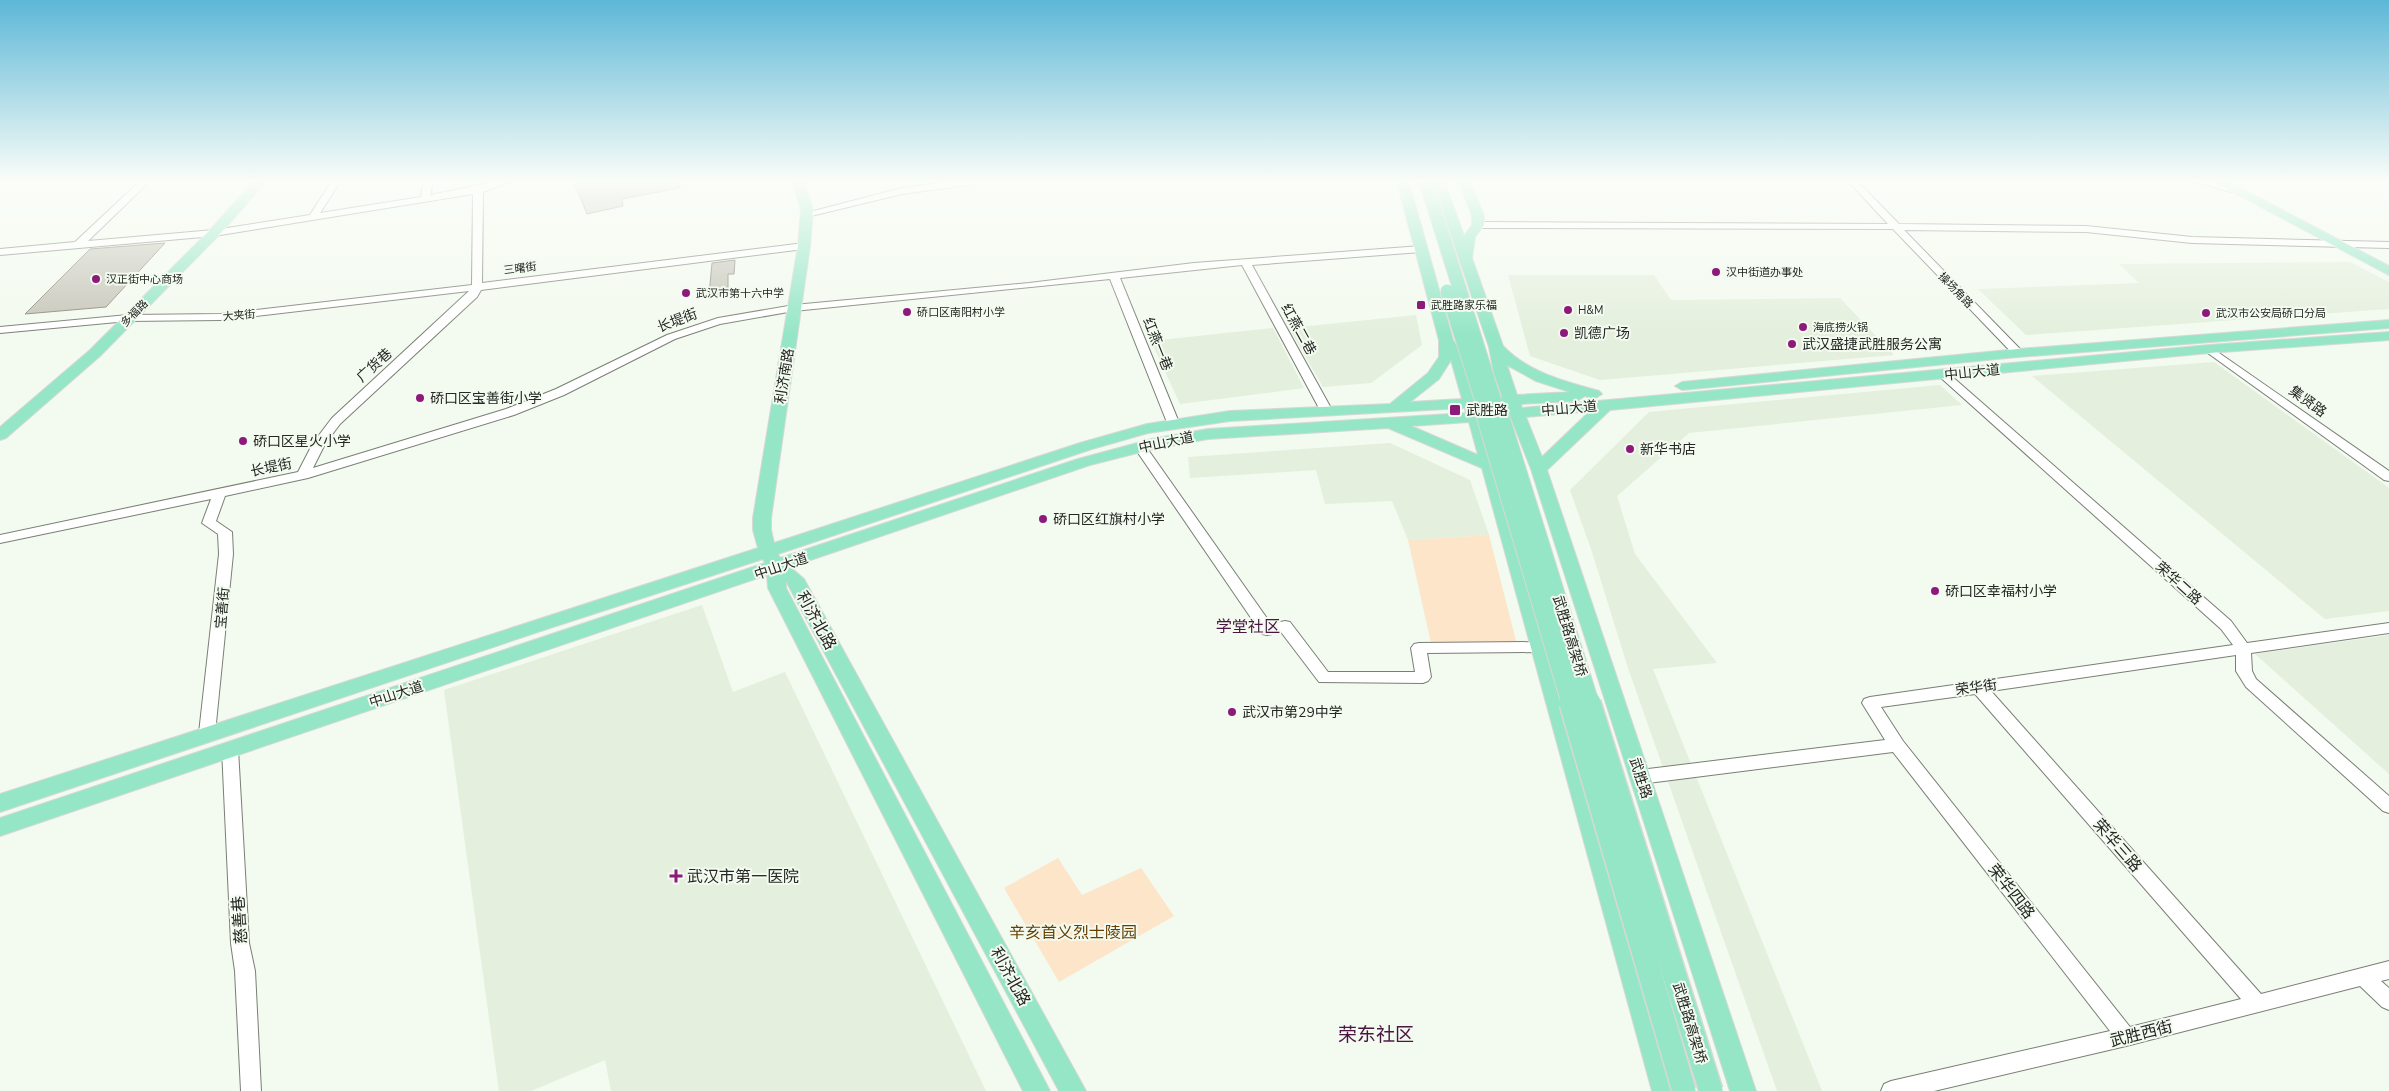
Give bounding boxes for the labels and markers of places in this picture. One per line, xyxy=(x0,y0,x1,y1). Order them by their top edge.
place label: 汉中街道办事处 xyxy=(1726,265,1803,280)
marker: 汉中街道办事处 xyxy=(1710,266,1722,278)
place label: 汉正街中心商场 xyxy=(106,272,183,287)
marker: 汉正街中心商场 xyxy=(90,273,102,285)
place label: 武汉市第十六中学 xyxy=(696,286,784,301)
marker: 武汉市第十六中学 xyxy=(680,287,692,299)
place label: 武胜路家乐福 xyxy=(1431,298,1497,313)
marker: 武胜路家乐福 xyxy=(1415,299,1427,311)
place label: H&M xyxy=(1578,303,1603,318)
marker: H&M xyxy=(1562,304,1574,316)
place label: 硚口区南阳村小学 xyxy=(917,305,1005,320)
marker: 硚口区南阳村小学 xyxy=(901,306,913,318)
place label: 武汉市公安局硚口分局 xyxy=(2216,306,2326,321)
marker: 武汉市公安局硚口分局 xyxy=(2200,307,2212,319)
place label: 海底捞火锅 xyxy=(1813,320,1868,335)
marker: 海底捞火锅 xyxy=(1797,321,1809,333)
place label: 凯德广场 xyxy=(1574,324,1630,343)
marker: 凯德广场 xyxy=(1558,327,1570,339)
place label: 武汉盛捷武胜服务公寓 xyxy=(1802,335,1942,354)
marker: 武汉盛捷武胜服务公寓 xyxy=(1786,338,1798,350)
place label: 硚口区宝善街小学 xyxy=(430,389,542,408)
marker: 硚口区宝善街小学 xyxy=(414,392,426,404)
place label: 武胜路 xyxy=(1466,401,1508,420)
marker: 武胜路 xyxy=(1448,403,1462,417)
place label: 硚口区星火小学 xyxy=(253,432,351,451)
marker: 硚口区星火小学 xyxy=(237,435,249,447)
place label: 新华书店 xyxy=(1640,440,1696,459)
marker: 新华书店 xyxy=(1624,443,1636,455)
place label: 硚口区红旗村小学 xyxy=(1053,510,1165,529)
marker: 硚口区红旗村小学 xyxy=(1037,513,1049,525)
place label: 硚口区幸福村小学 xyxy=(1945,582,2057,601)
marker: 硚口区幸福村小学 xyxy=(1929,585,1941,597)
place label: 武汉市第29中学 xyxy=(1242,703,1343,722)
marker: 武汉市第29中学 xyxy=(1226,706,1238,718)
place label: 武汉市第一医院 xyxy=(687,866,799,888)
marker: 武汉市第一医院 xyxy=(669,869,683,883)

